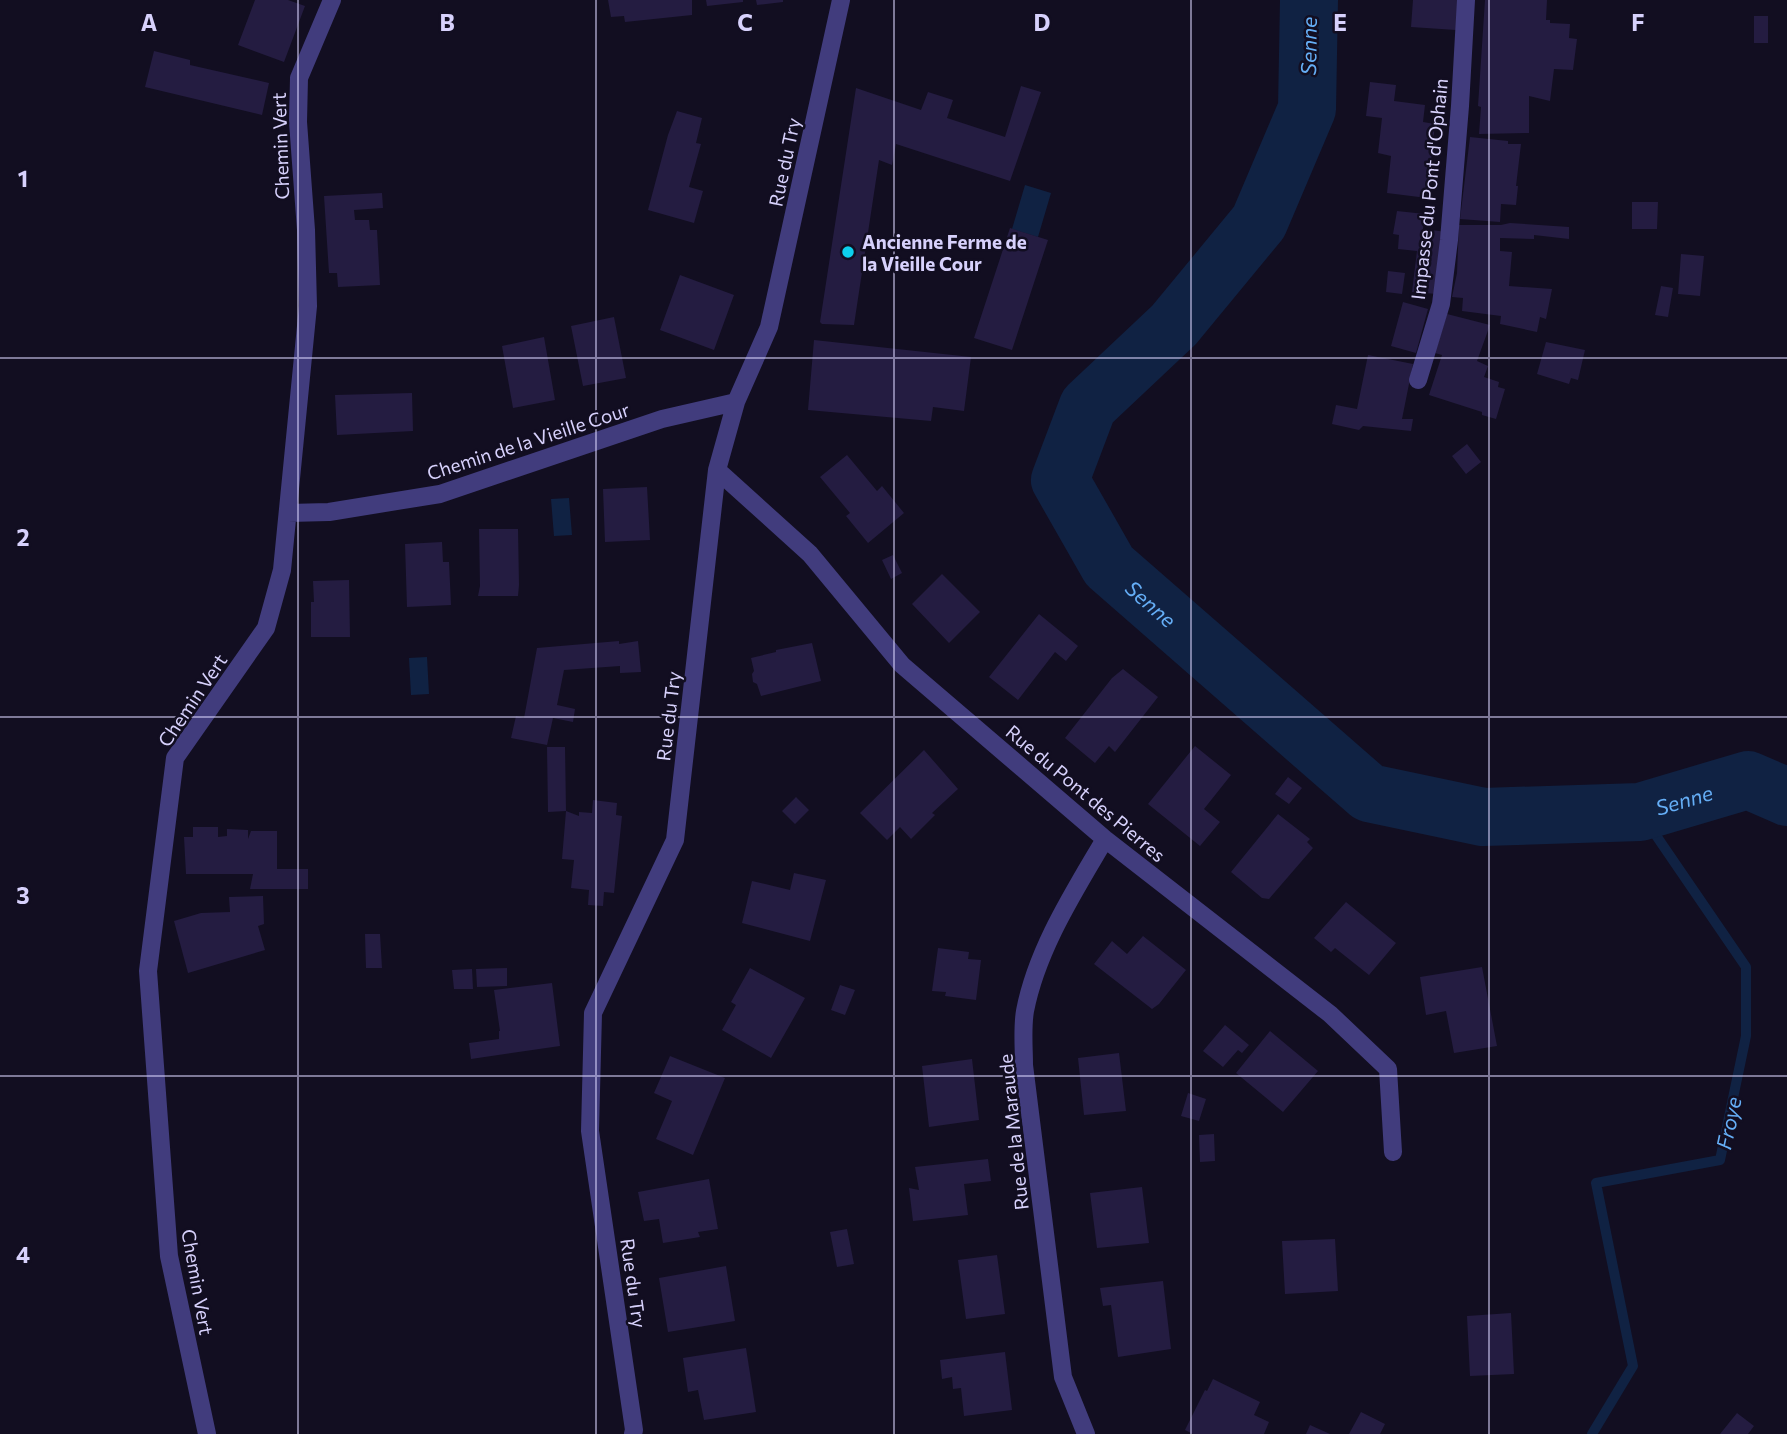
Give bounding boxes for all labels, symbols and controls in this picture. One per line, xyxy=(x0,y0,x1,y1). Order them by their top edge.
text: A xyxy=(141,8,158,36)
text: B xyxy=(439,8,455,36)
text: C xyxy=(737,8,753,36)
text: D xyxy=(1034,8,1051,36)
text: E xyxy=(1333,8,1347,36)
text: F xyxy=(1631,8,1645,36)
water label: Senne xyxy=(1295,17,1321,75)
street label: Impasse du Pont d'Ophain xyxy=(1406,77,1452,301)
street label: Chemin Vert xyxy=(267,92,293,200)
street label: Rue du Try xyxy=(763,115,805,208)
text: 1 xyxy=(18,164,28,192)
place label: Ancienne Ferme de la Vieille Cour xyxy=(862,230,1027,275)
marker: Ancienne Ferme de la Vieille Cour xyxy=(840,244,856,260)
street label: Chemin de la Vieille Cour xyxy=(424,397,633,485)
text: 2 xyxy=(16,523,30,551)
water label: Senne xyxy=(1121,574,1182,632)
street label: Chemin Vert xyxy=(153,649,232,751)
street label: Rue du Try xyxy=(651,670,685,762)
street label: Rue du Pont des Pierres xyxy=(1002,720,1170,866)
water label: Senne xyxy=(1652,779,1715,819)
text: 3 xyxy=(16,881,30,909)
street label: Rue de la Maraude xyxy=(993,1053,1033,1211)
water label: Froye xyxy=(1710,1094,1746,1152)
street label: Chemin Vert xyxy=(177,1227,219,1337)
street label: Rue du Try xyxy=(616,1237,652,1329)
text: 4 xyxy=(16,1240,30,1268)

